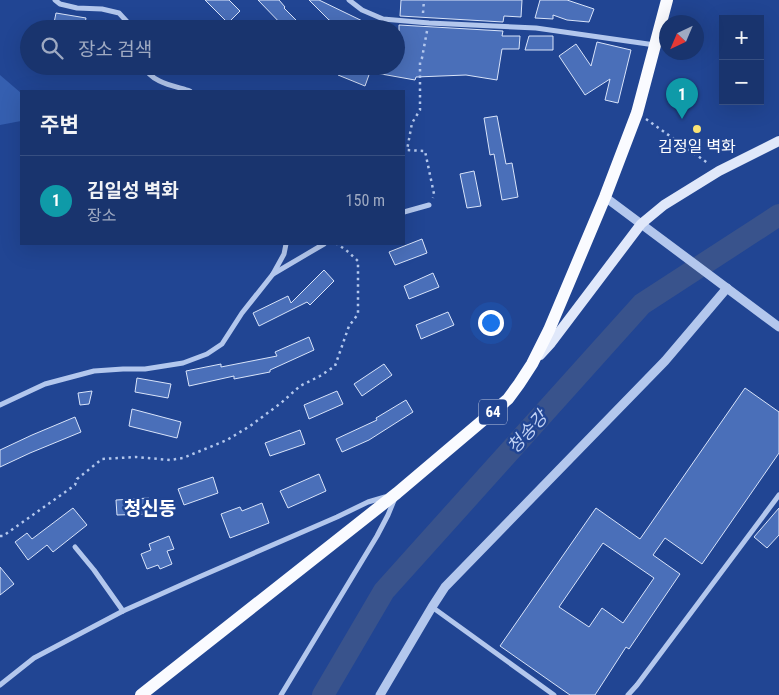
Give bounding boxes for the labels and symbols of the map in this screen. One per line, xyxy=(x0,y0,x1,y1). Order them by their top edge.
north arrow xyxy=(659,15,704,60)
pin: 1 xyxy=(666,78,698,119)
marker: 김정일 벽화 xyxy=(691,123,703,135)
place label: 김정일 벽화 xyxy=(658,137,736,156)
your location xyxy=(478,310,504,336)
road number: 64 xyxy=(479,400,507,424)
water label: 청송강 xyxy=(503,405,553,457)
district label: 청신동 xyxy=(124,497,176,520)

